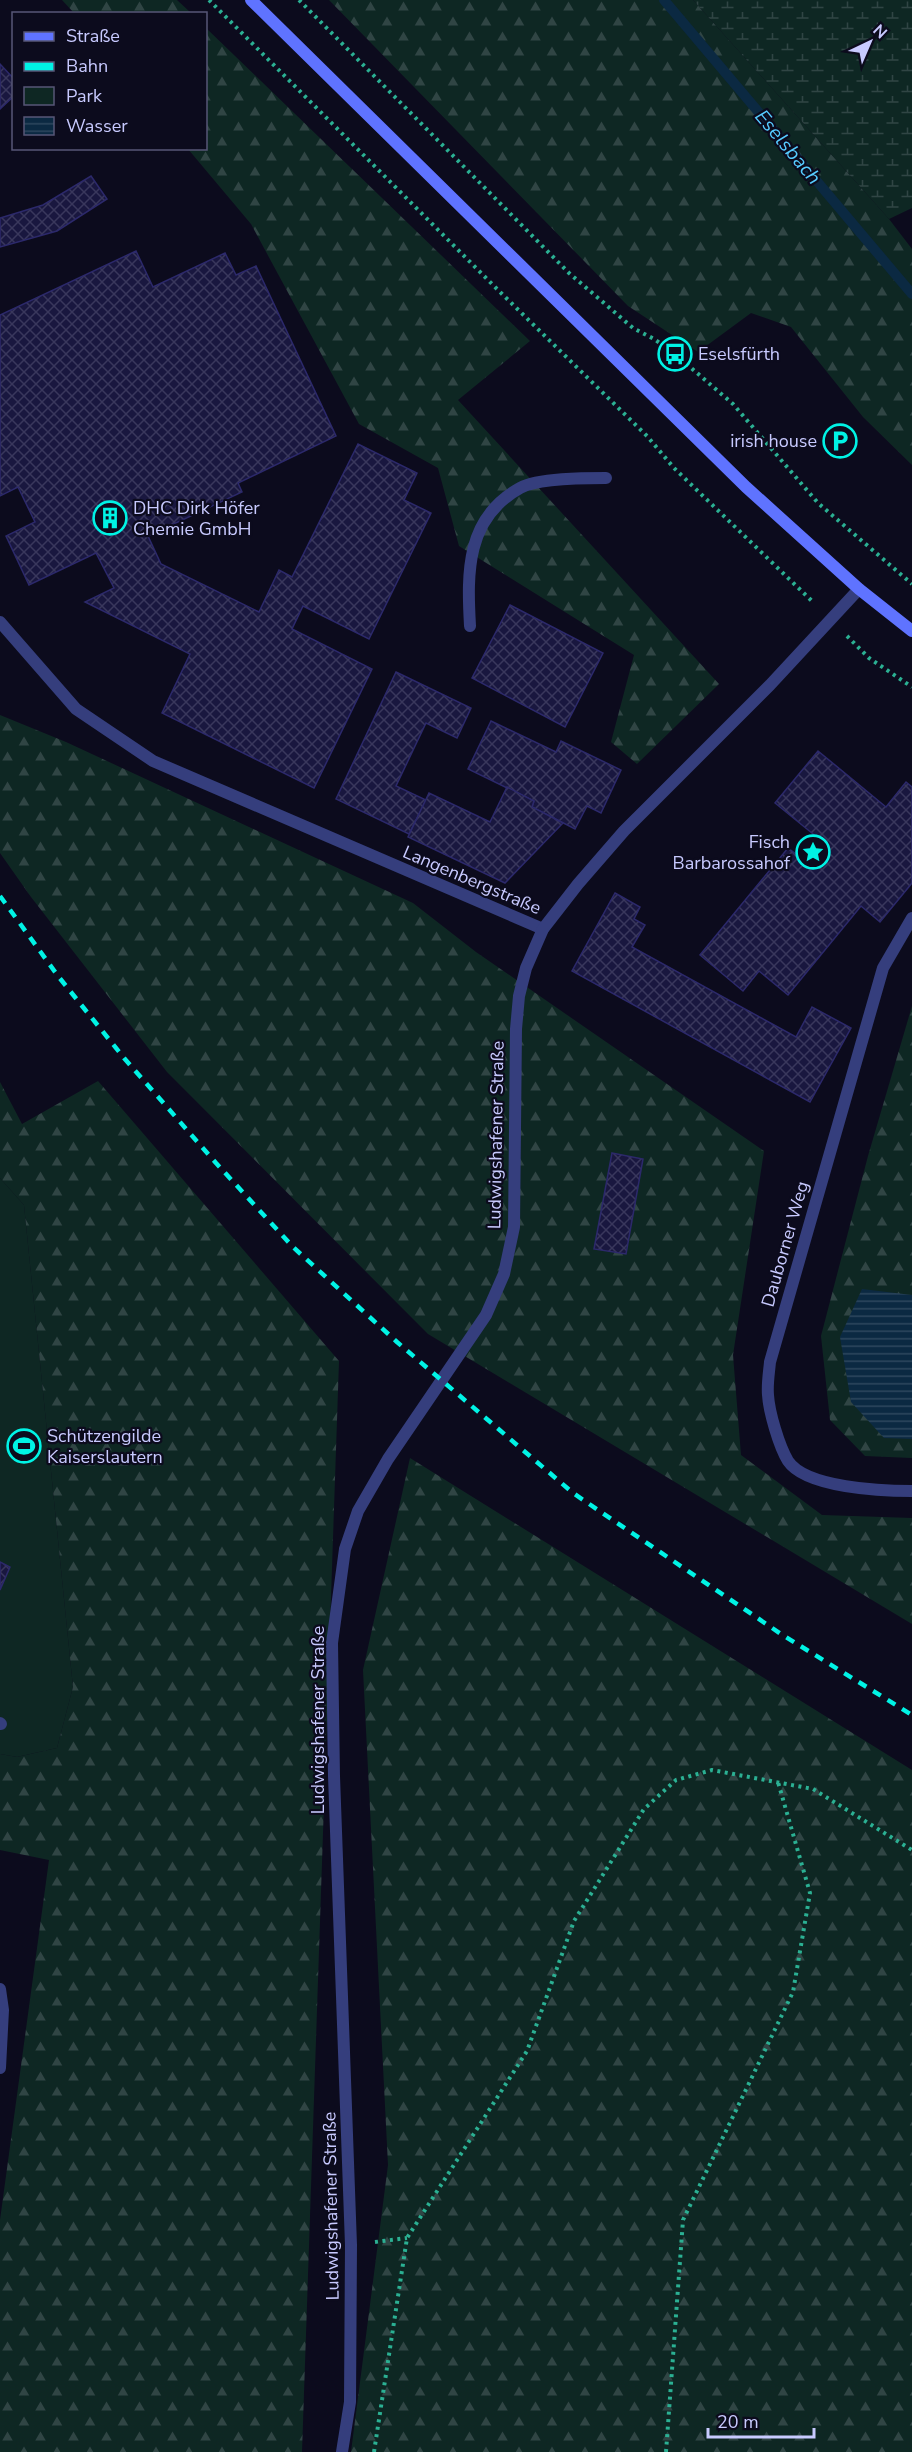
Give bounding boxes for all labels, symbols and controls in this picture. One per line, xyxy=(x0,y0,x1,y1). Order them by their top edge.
legend xyxy=(12,12,207,150)
north arrow xyxy=(840,12,900,72)
text: N xyxy=(868,20,892,44)
text: Straße xyxy=(66,24,120,48)
text: Bahn xyxy=(66,54,108,78)
text: Park xyxy=(66,84,103,108)
water label: Eselsbach xyxy=(749,104,827,190)
text: Wasser xyxy=(66,114,128,138)
bus stop icon: Eselsfürth xyxy=(657,336,693,372)
place label: Eselsfürth xyxy=(698,342,780,366)
parking icon: irish house xyxy=(822,423,858,459)
place label: irish house xyxy=(730,429,817,453)
place label: DHC Dirk Höfer Chemie GmbH xyxy=(133,496,260,541)
building icon: DHC Dirk Höfer Chemie GmbH xyxy=(92,500,128,536)
place label: Fisch Barbarossahof xyxy=(672,830,791,875)
place icon: Fisch Barbarossahof xyxy=(795,834,831,870)
street label: Langenbergstraße xyxy=(399,840,545,920)
street label: Ludwigshafener Straße xyxy=(482,1041,510,1229)
street label: Dauborner Weg xyxy=(756,1178,814,1310)
place label: Schützengilde Kaiserslautern xyxy=(47,1424,163,1469)
sports icon: Schützengilde Kaiserslautern xyxy=(6,1428,42,1464)
street label: Ludwigshafener Straße xyxy=(306,1626,330,1814)
street label: Ludwigshafener Straße xyxy=(317,2112,345,2300)
scale bar xyxy=(708,2401,814,2439)
text: 20 m xyxy=(717,2410,759,2434)

